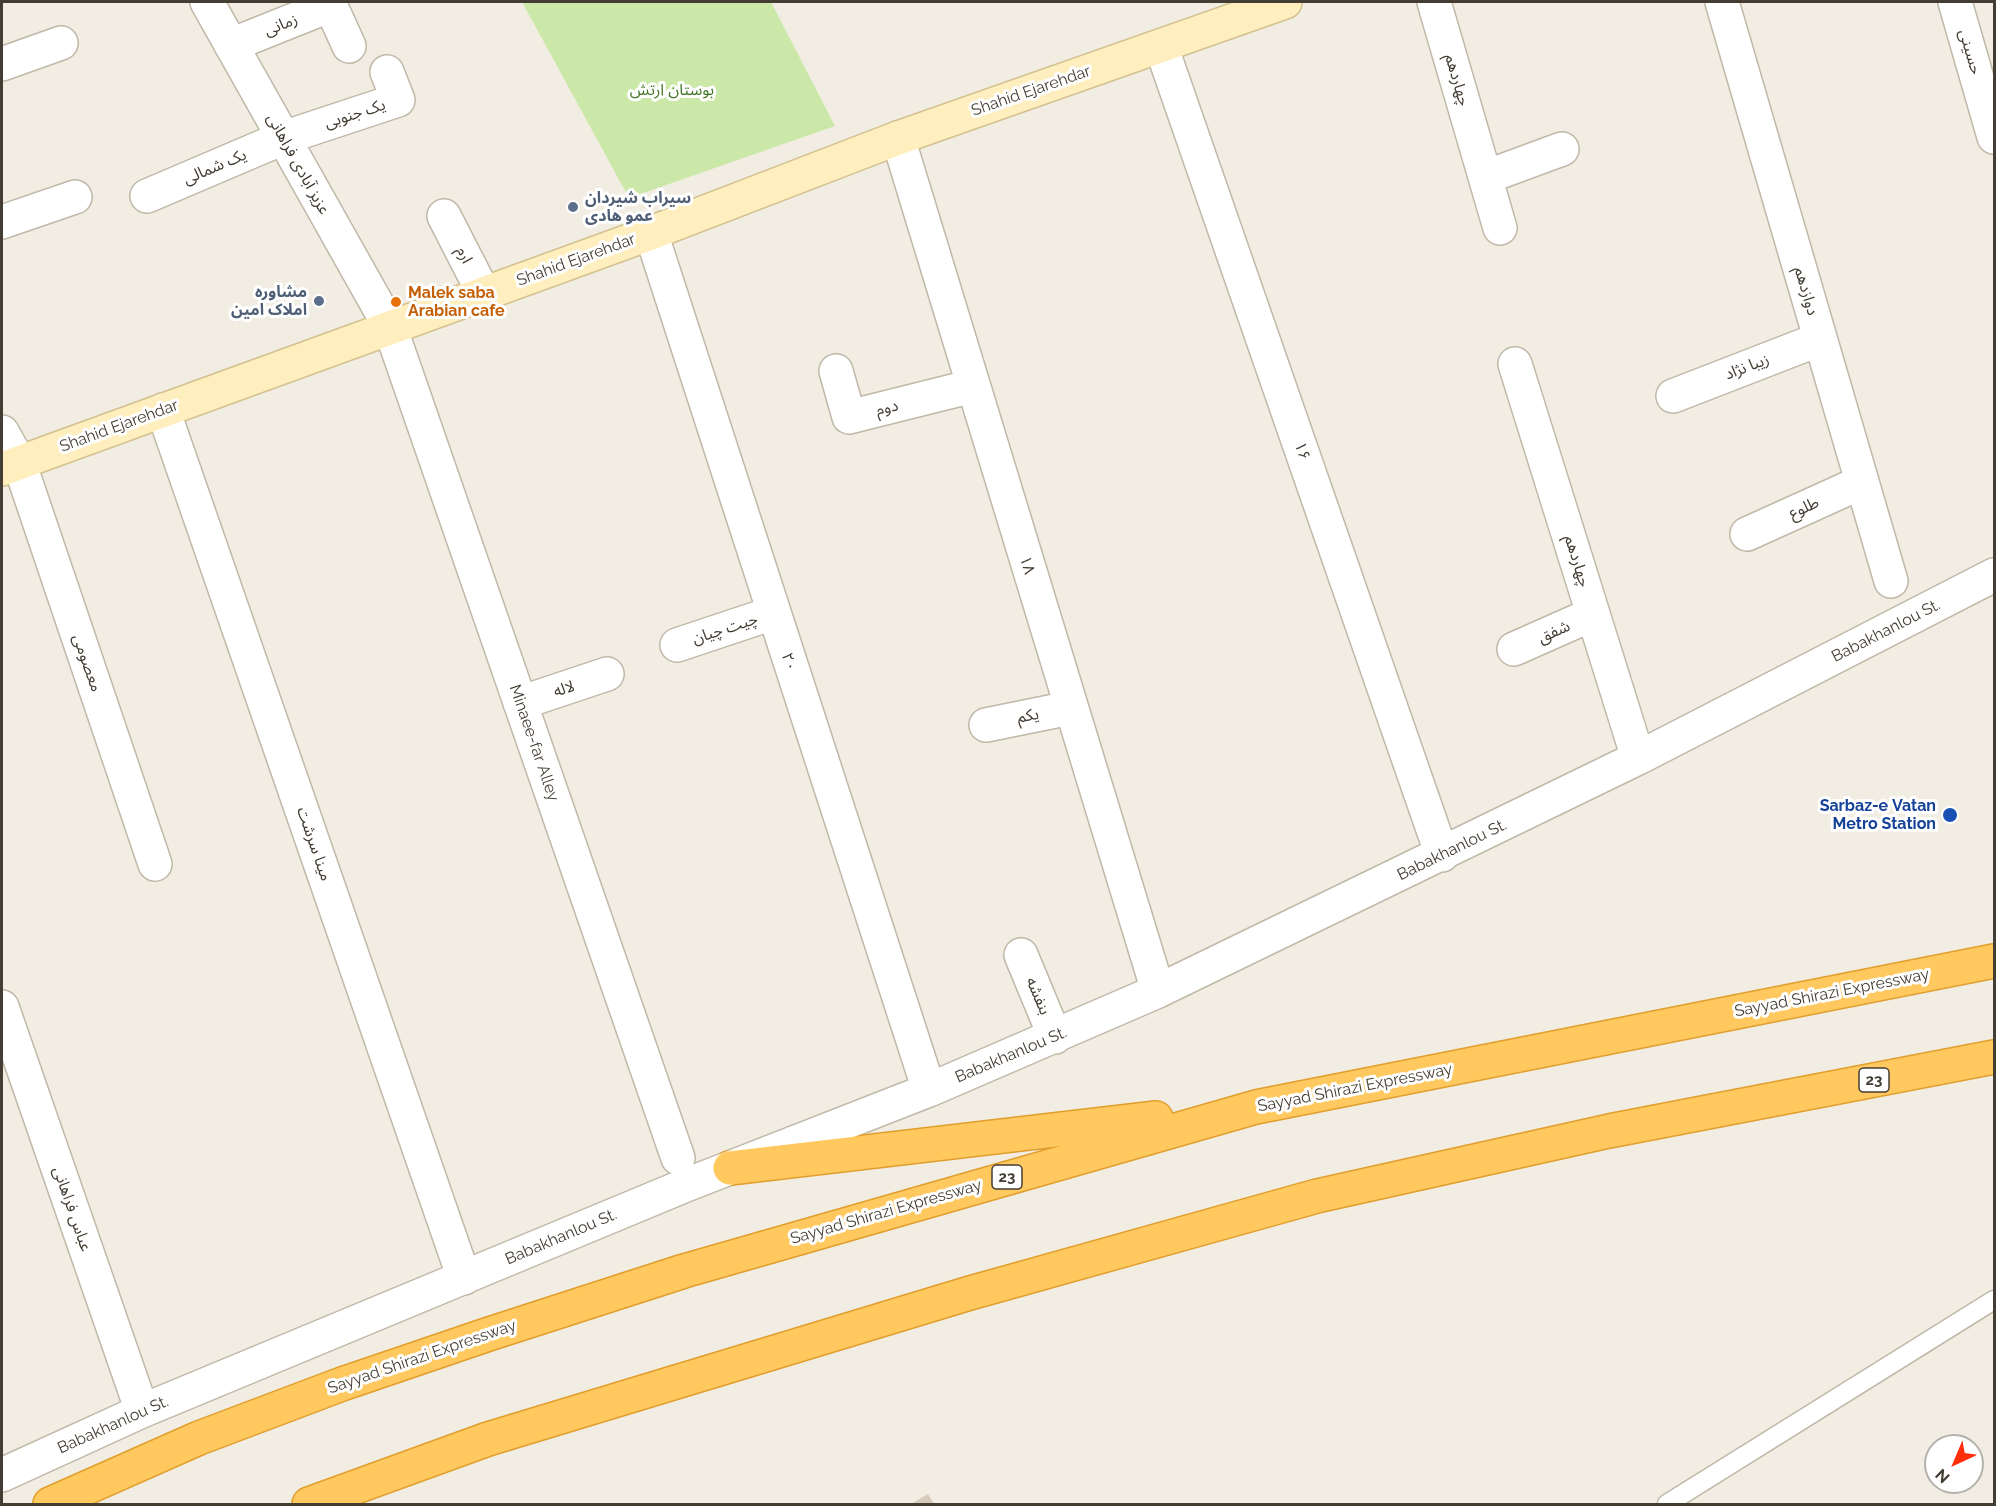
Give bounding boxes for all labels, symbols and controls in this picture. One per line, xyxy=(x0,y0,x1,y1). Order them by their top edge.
street label: زمانی xyxy=(261,10,301,40)
street label: حسینی xyxy=(1954,27,1986,77)
street label: چهاردهم xyxy=(1440,52,1474,108)
street label: Shahid Ejarehdar xyxy=(969,62,1093,120)
park label: بوستان ارتش xyxy=(630,80,714,100)
street label: یک جنوبی xyxy=(322,95,388,133)
street label: عزیز آبادی فراهانی xyxy=(262,110,334,218)
street label: یک شمالی xyxy=(180,145,250,189)
place label: سیراب شیردان عمو هادی xyxy=(585,188,691,226)
marker: سیراب شیردان عمو هادی xyxy=(566,200,580,214)
street label: Shahid Ejarehdar xyxy=(514,230,638,290)
street label: ارم xyxy=(452,243,476,267)
street label: دوازدهم xyxy=(1790,264,1822,318)
place label: مشاوره املاک امین xyxy=(231,282,307,320)
place label: Malek saba Arabian cafe xyxy=(408,283,505,321)
marker: مشاوره املاک امین xyxy=(312,294,326,308)
marker: Malek saba Arabian cafe xyxy=(389,295,403,309)
street label: زیبا نژاد xyxy=(1722,350,1772,384)
street label: Shahid Ejarehdar xyxy=(57,396,181,456)
street label: دوم xyxy=(874,396,900,420)
street label: ۱۶ xyxy=(1290,439,1314,463)
street label: طلوع xyxy=(1786,493,1822,523)
street label: چهاردهم xyxy=(1560,533,1594,589)
street label: ۱۸ xyxy=(1015,553,1039,577)
street label: Babakhanlou St. xyxy=(1829,595,1943,667)
street label: چیت چیان xyxy=(690,609,760,649)
street label: شفق xyxy=(1535,616,1573,648)
street label: معصومی xyxy=(68,632,106,694)
street label: ۲۰ xyxy=(777,650,801,674)
street label: لاله xyxy=(551,677,577,701)
street label: Minaee-far Alley xyxy=(505,682,563,804)
street label: یکم xyxy=(1015,704,1041,728)
place label: Sarbaz-e Vatan Metro Station xyxy=(1820,796,1936,834)
street label: مینا سرشت xyxy=(292,804,336,884)
marker: Sarbaz-e Vatan Metro Station xyxy=(1941,806,1959,824)
street label: Babakhanlou St. xyxy=(1394,815,1510,885)
street label: Sayyad Shirazi Expressway xyxy=(1733,965,1931,1021)
street label: بنفشه xyxy=(1022,974,1054,1018)
street label: Babakhanlou St. xyxy=(952,1023,1070,1087)
street label: Sayyad Shirazi Expressway xyxy=(1256,1060,1454,1116)
road number: 23 xyxy=(1859,1068,1889,1092)
street label: عباس فراهانی xyxy=(49,1164,95,1254)
road number: 23 xyxy=(992,1165,1022,1189)
street label: Sayyad Shirazi Expressway xyxy=(788,1175,984,1249)
street label: Babakhanlou St. xyxy=(502,1205,620,1269)
street label: Sayyad Shirazi Expressway xyxy=(325,1316,519,1398)
street label: Babakhanlou St. xyxy=(55,1392,171,1458)
north arrow xyxy=(1924,1434,1984,1494)
text: N xyxy=(1932,1465,1954,1487)

